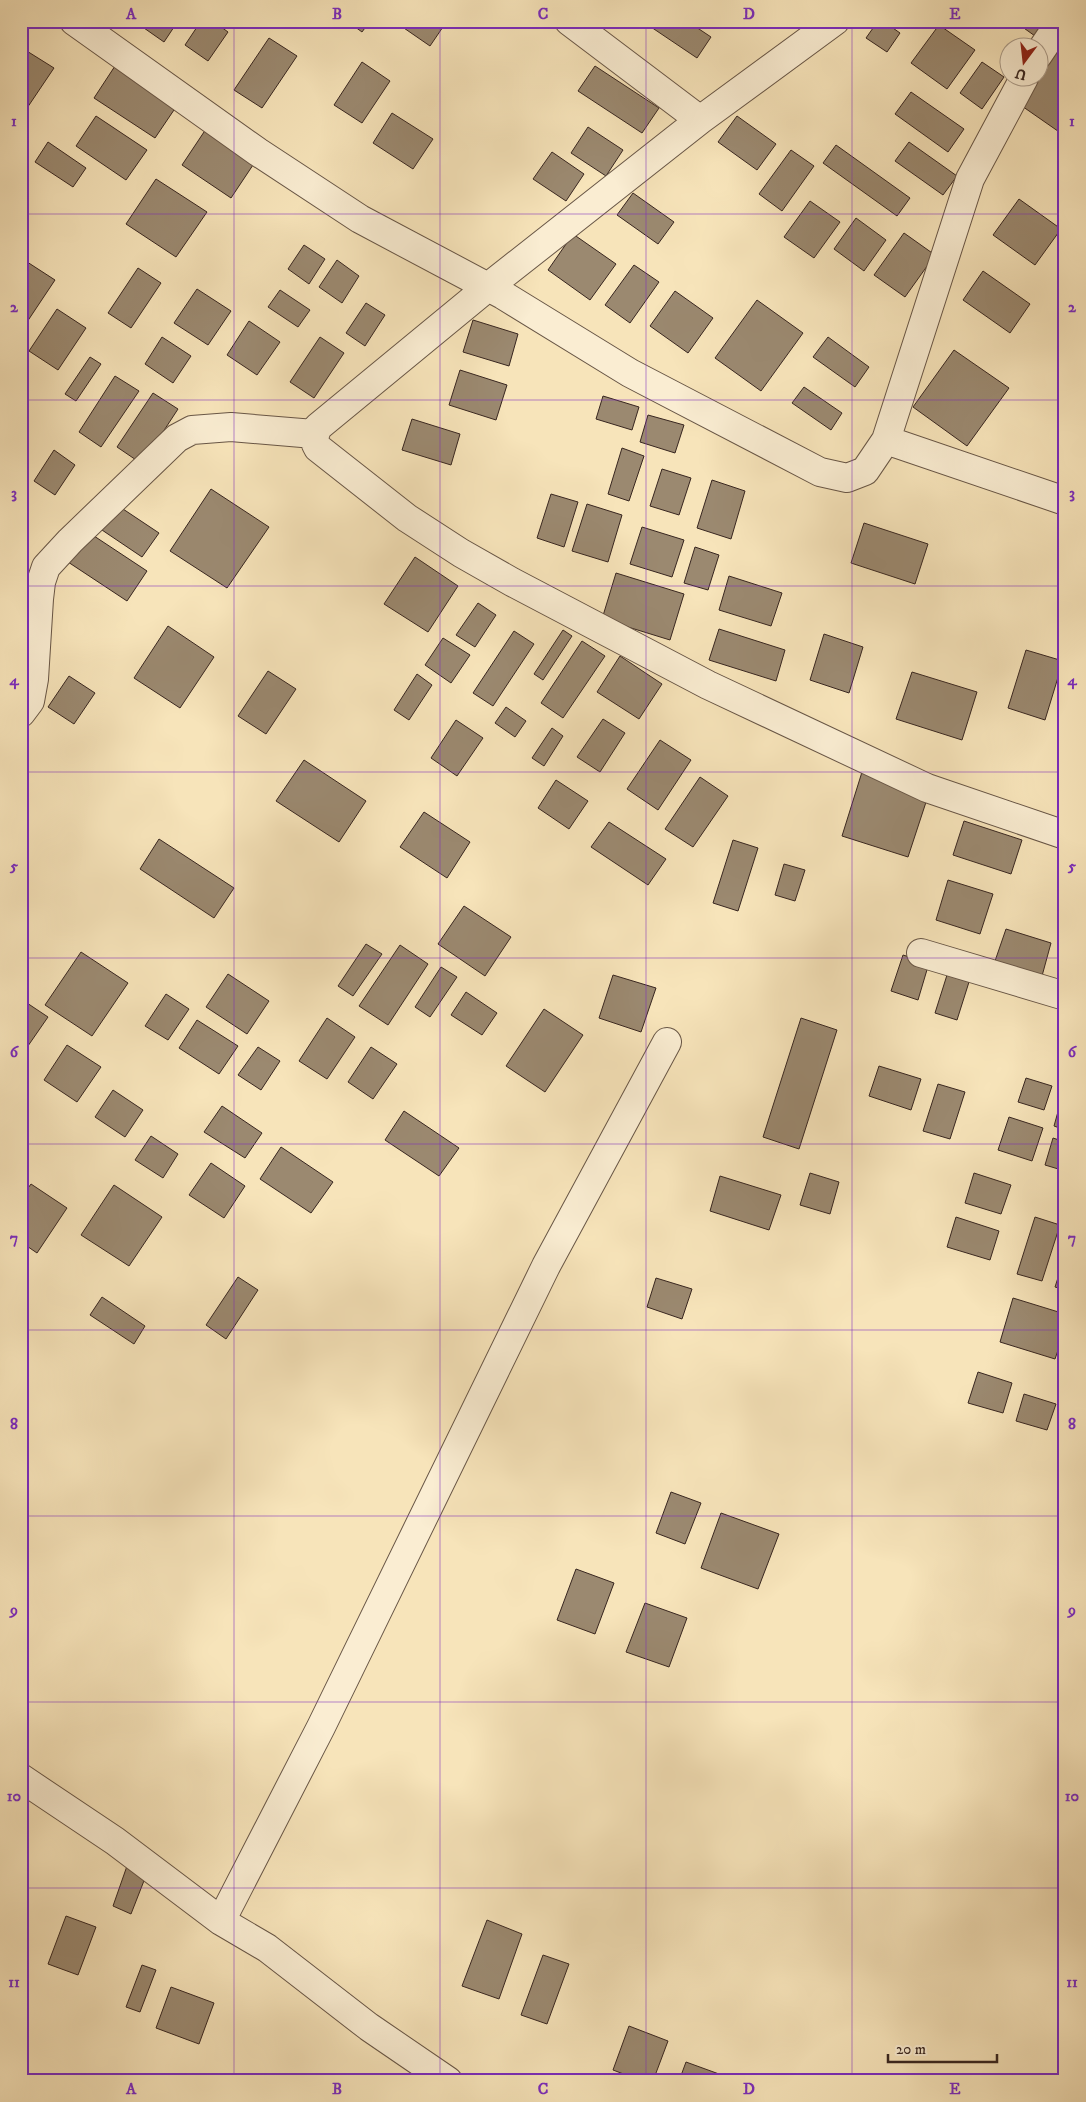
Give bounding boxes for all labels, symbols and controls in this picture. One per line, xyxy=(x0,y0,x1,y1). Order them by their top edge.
text: A xyxy=(125,4,137,24)
text: B xyxy=(332,4,342,24)
text: C xyxy=(538,4,548,24)
text: D xyxy=(743,4,755,24)
text: E xyxy=(949,4,961,24)
north arrow xyxy=(998,38,1048,88)
text: U xyxy=(1013,63,1028,84)
text: 1 xyxy=(11,111,17,131)
text: 1 xyxy=(1069,111,1075,131)
text: 2 xyxy=(10,297,19,317)
text: 2 xyxy=(1068,297,1077,317)
text: 3 xyxy=(11,483,17,503)
text: 3 xyxy=(1069,483,1075,503)
text: 4 xyxy=(8,670,19,690)
text: 4 xyxy=(1066,670,1077,690)
text: 5 xyxy=(9,856,18,876)
text: 5 xyxy=(1067,856,1076,876)
text: 6 xyxy=(10,1042,20,1062)
text: 6 xyxy=(1068,1042,1078,1062)
text: 7 xyxy=(10,1228,18,1248)
text: 7 xyxy=(1068,1228,1076,1248)
text: 8 xyxy=(10,1414,18,1434)
text: 8 xyxy=(1068,1414,1076,1434)
text: 9 xyxy=(9,1600,18,1620)
text: 9 xyxy=(1067,1600,1076,1620)
text: 10 xyxy=(7,1786,22,1806)
text: 10 xyxy=(1065,1786,1080,1806)
text: 11 xyxy=(8,1972,20,1992)
text: 11 xyxy=(1066,1972,1078,1992)
scale bar xyxy=(888,2032,997,2064)
text: 20 m xyxy=(896,2040,926,2059)
text: A xyxy=(125,2079,137,2099)
text: B xyxy=(332,2079,342,2099)
text: C xyxy=(538,2079,548,2099)
text: D xyxy=(743,2079,755,2099)
text: E xyxy=(949,2079,961,2099)

